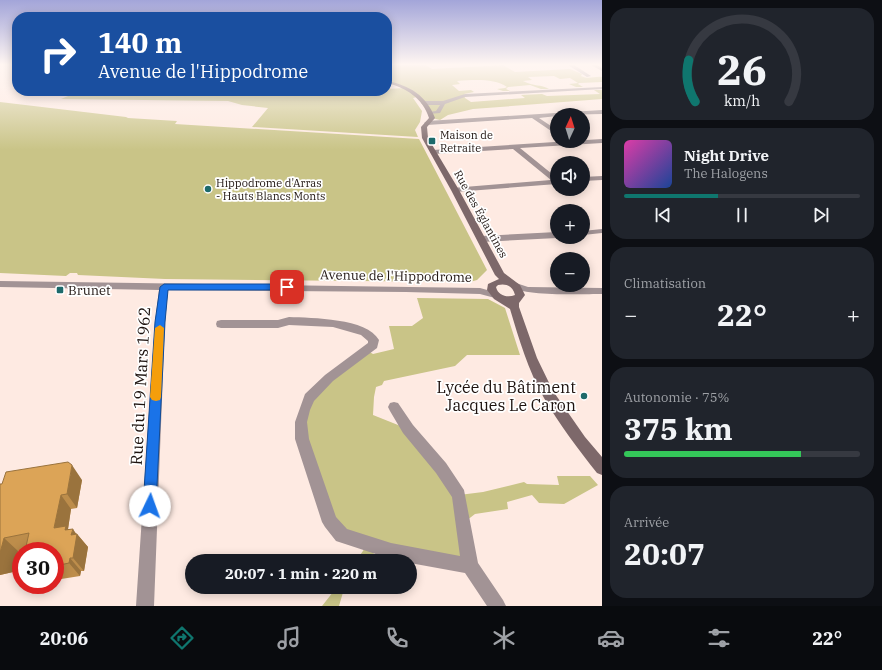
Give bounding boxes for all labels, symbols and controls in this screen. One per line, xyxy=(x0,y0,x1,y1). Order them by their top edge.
text: 140 m xyxy=(98,24,182,61)
icon: right xyxy=(32,28,84,80)
text: 26 xyxy=(717,42,767,96)
text: Avenue de l'Hippodrome xyxy=(98,60,308,83)
text: km/h xyxy=(724,90,760,109)
north arrow xyxy=(550,108,590,148)
map controls xyxy=(550,108,590,292)
place label: Maison de Retraite xyxy=(440,128,493,155)
marker: Maison de Retraite xyxy=(427,136,437,146)
text: Night Drive xyxy=(684,146,769,165)
button: sound xyxy=(550,156,590,196)
text: The Halogens xyxy=(684,165,768,182)
street label: Rue des Églantines xyxy=(451,168,511,260)
place label: Hippodrome d'Arras - Hauts Blancs Monts xyxy=(216,176,325,203)
marker: Hippodrome d'Arras - Hauts Blancs Monts xyxy=(203,184,213,194)
button: + xyxy=(550,204,590,244)
icon: previous xyxy=(652,204,674,226)
icon: pause xyxy=(731,204,753,226)
icon: next xyxy=(810,204,832,226)
button: − xyxy=(550,252,590,292)
street label: Avenue de l'Hippodrome xyxy=(320,266,472,286)
pin xyxy=(270,270,304,304)
text: Climatisation xyxy=(624,275,706,292)
icon: arrive xyxy=(276,276,298,298)
place label: Brunet xyxy=(68,282,111,299)
marker: Brunet xyxy=(55,285,65,295)
text: 22° xyxy=(717,295,767,334)
text: − xyxy=(624,300,637,329)
text: + xyxy=(847,300,860,329)
street label: Rue du 19 Mars 1962 xyxy=(126,306,154,466)
place label: Lycée du Bâtiment Jacques Le Caron xyxy=(437,377,576,415)
text: Autonomie · 75% xyxy=(624,389,729,406)
marker: Lycée du Bâtiment Jacques Le Caron xyxy=(579,391,589,401)
text: 375 km xyxy=(624,409,733,448)
position arrow xyxy=(129,485,171,527)
text: Arrivée xyxy=(624,514,669,531)
text: 20:07 xyxy=(624,534,705,573)
speed limit sign: 30 xyxy=(12,542,64,594)
text: 20:07 · 1 min · 220 m xyxy=(225,564,377,583)
icon: directions xyxy=(168,624,196,652)
icon: music xyxy=(275,624,303,652)
icon: phone xyxy=(383,624,411,652)
icon: climate xyxy=(490,624,518,652)
icon: car xyxy=(597,624,625,652)
icon: filters xyxy=(705,624,733,652)
text: 20:06 xyxy=(40,627,88,650)
text: 22° xyxy=(812,627,842,650)

